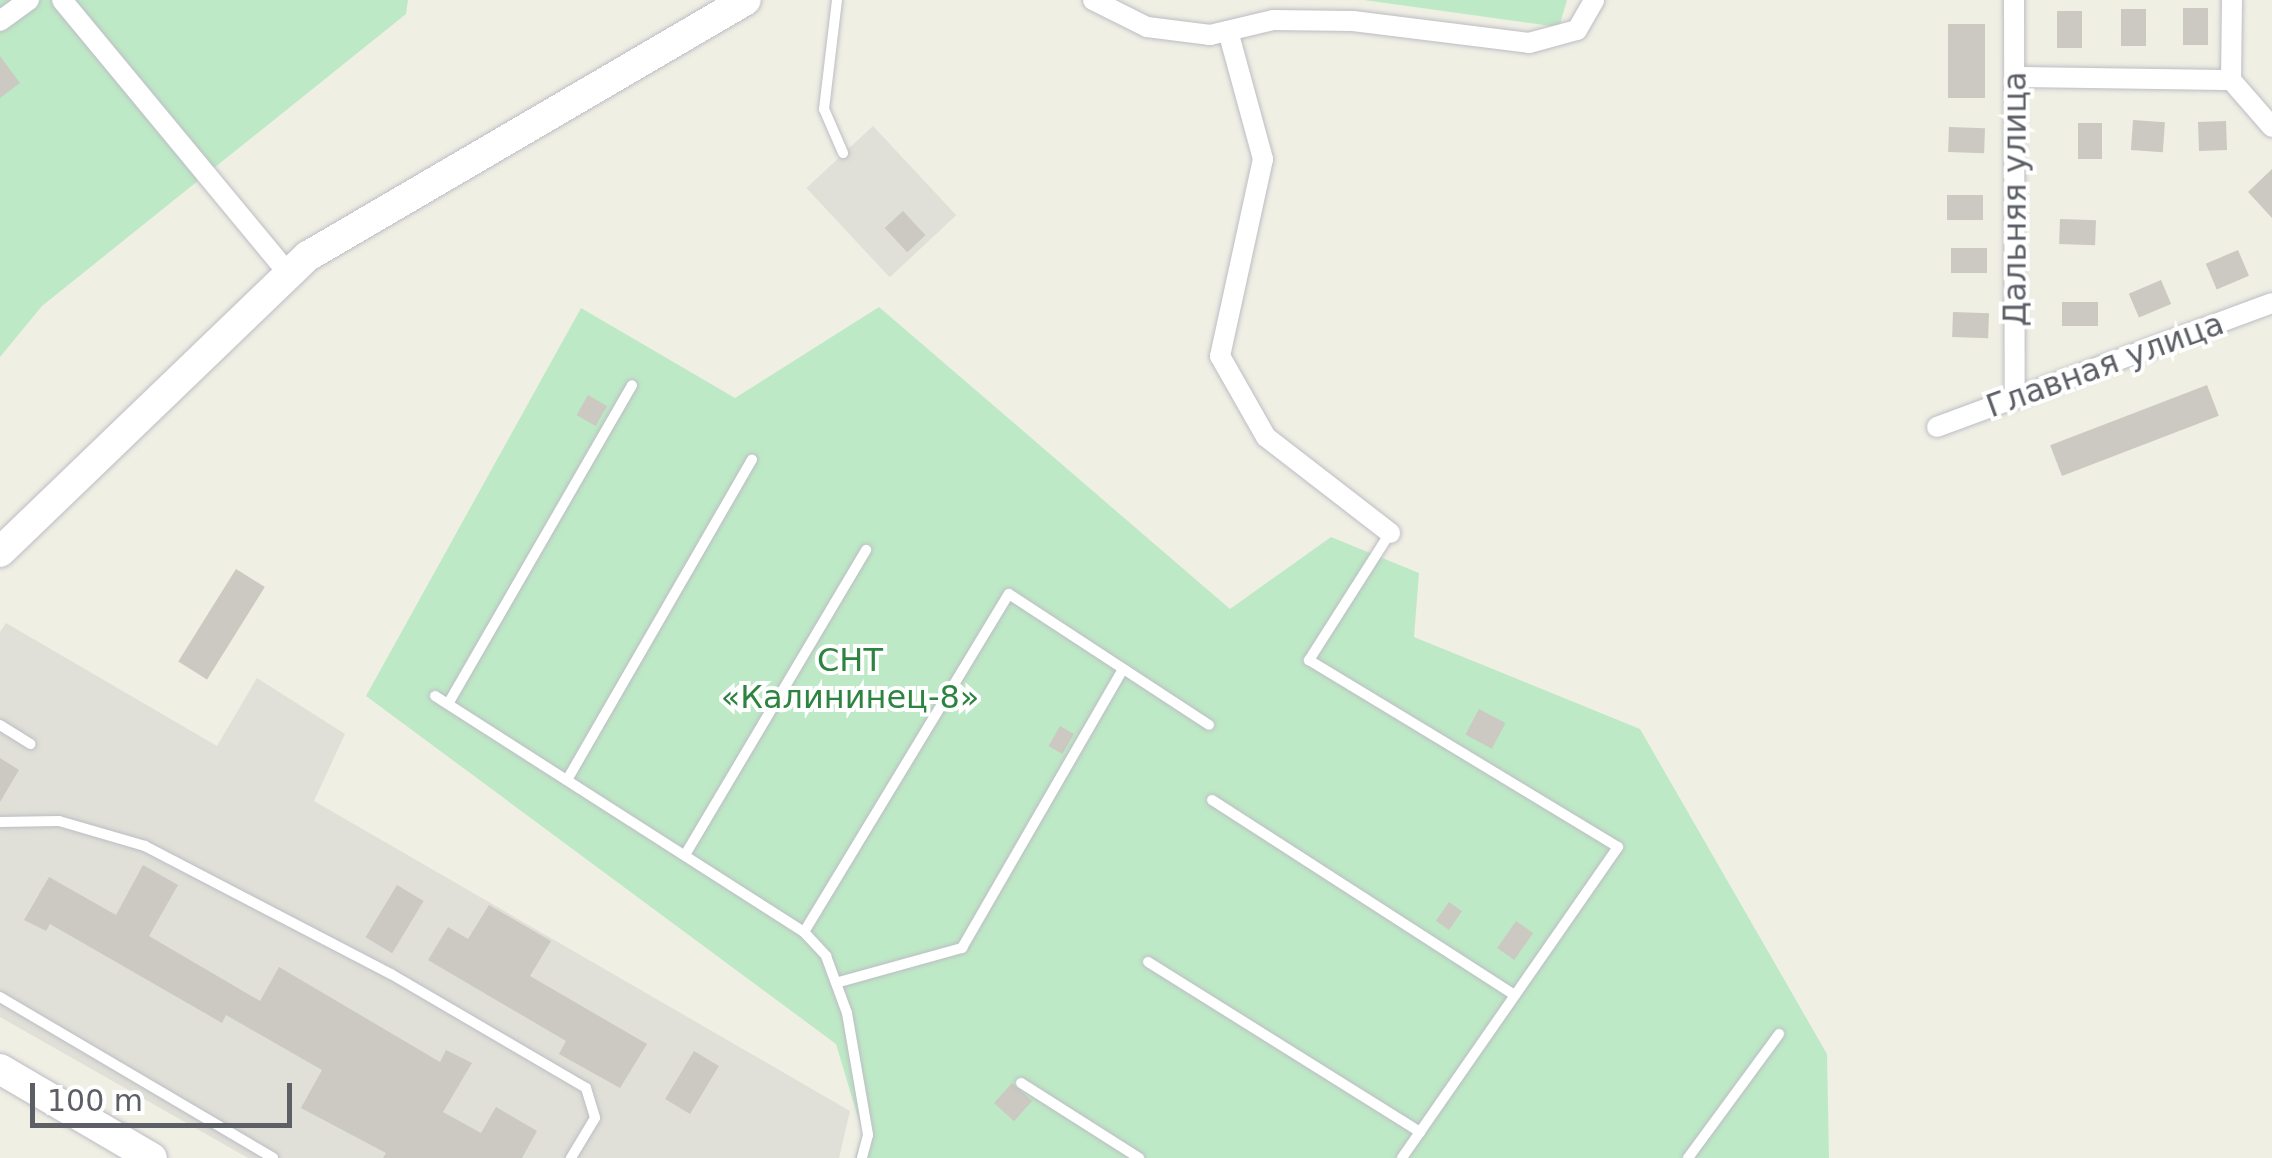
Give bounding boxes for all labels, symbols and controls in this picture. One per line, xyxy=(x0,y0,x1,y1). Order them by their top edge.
street label: Дальняя улица xyxy=(1996,71,2034,327)
street label: Главная улица xyxy=(1981,304,2229,426)
park label: СНТ «Калининец-8» xyxy=(721,642,979,717)
scale bar xyxy=(35,1063,298,1125)
text: 100 m xyxy=(47,1083,143,1118)

